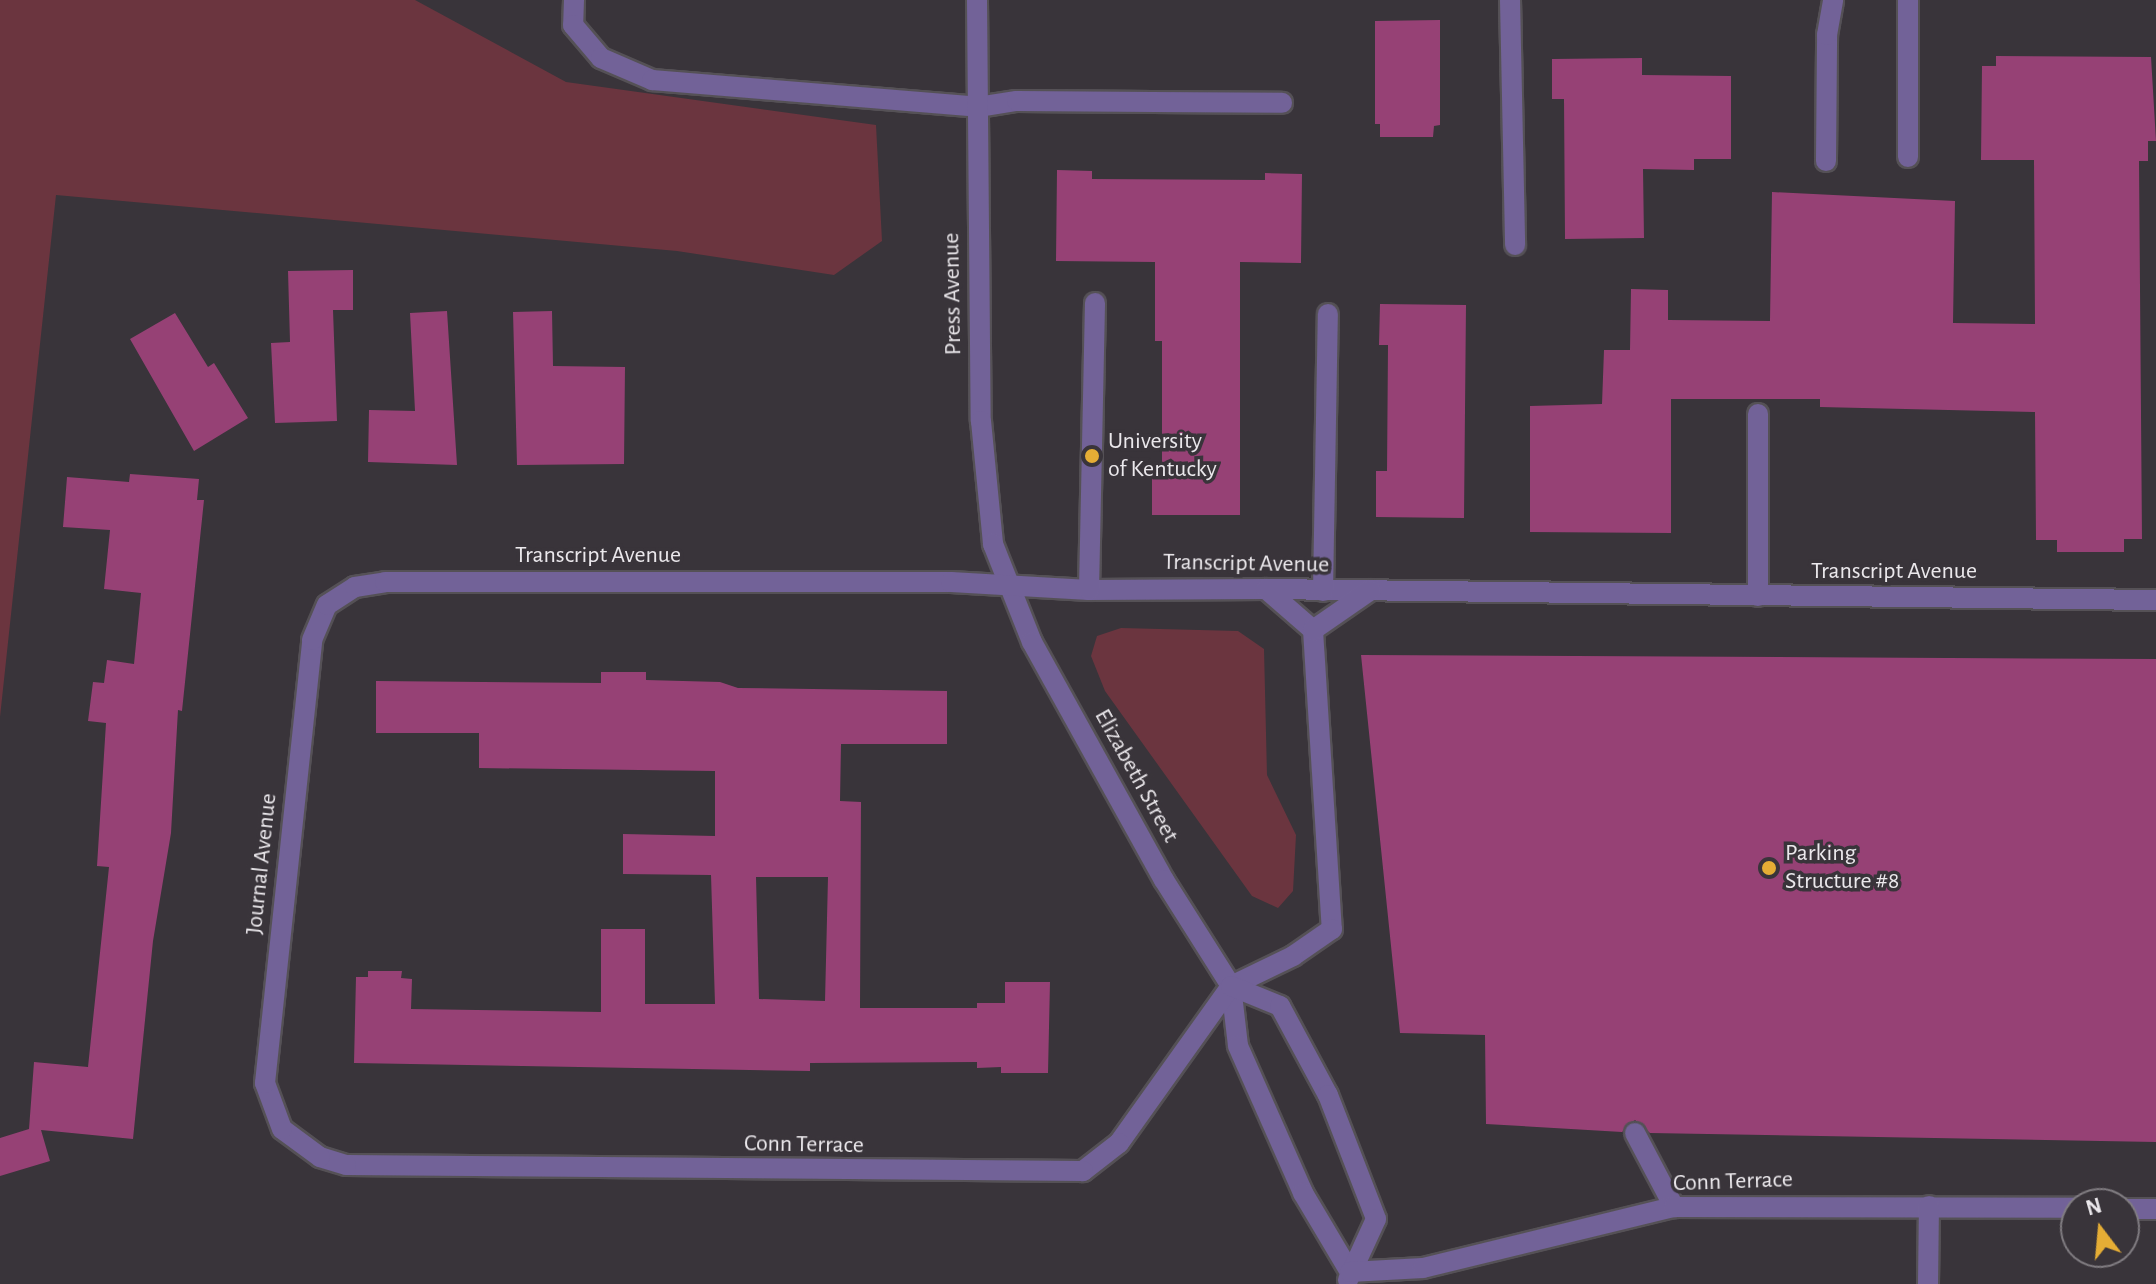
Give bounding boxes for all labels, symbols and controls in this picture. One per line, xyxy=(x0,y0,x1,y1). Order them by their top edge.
street label: Press Avenue xyxy=(938,232,968,356)
place label: University of Kentucky xyxy=(1108,428,1217,484)
marker: University of Kentucky xyxy=(1083,447,1101,465)
street label: Transcript Avenue xyxy=(515,542,681,570)
street label: Transcript Avenue xyxy=(1163,548,1329,580)
street label: Transcript Avenue xyxy=(1811,558,1977,586)
street label: Elizabeth Street xyxy=(1087,704,1185,848)
street label: Journal Avenue xyxy=(240,792,284,936)
place label: Parking Structure #8 xyxy=(1785,840,1899,896)
marker: Parking Structure #8 xyxy=(1760,859,1778,877)
street label: Conn Terrace xyxy=(744,1130,864,1160)
street label: Conn Terrace xyxy=(1673,1166,1793,1198)
north arrow xyxy=(2060,1188,2140,1268)
text: N xyxy=(2084,1194,2104,1220)

